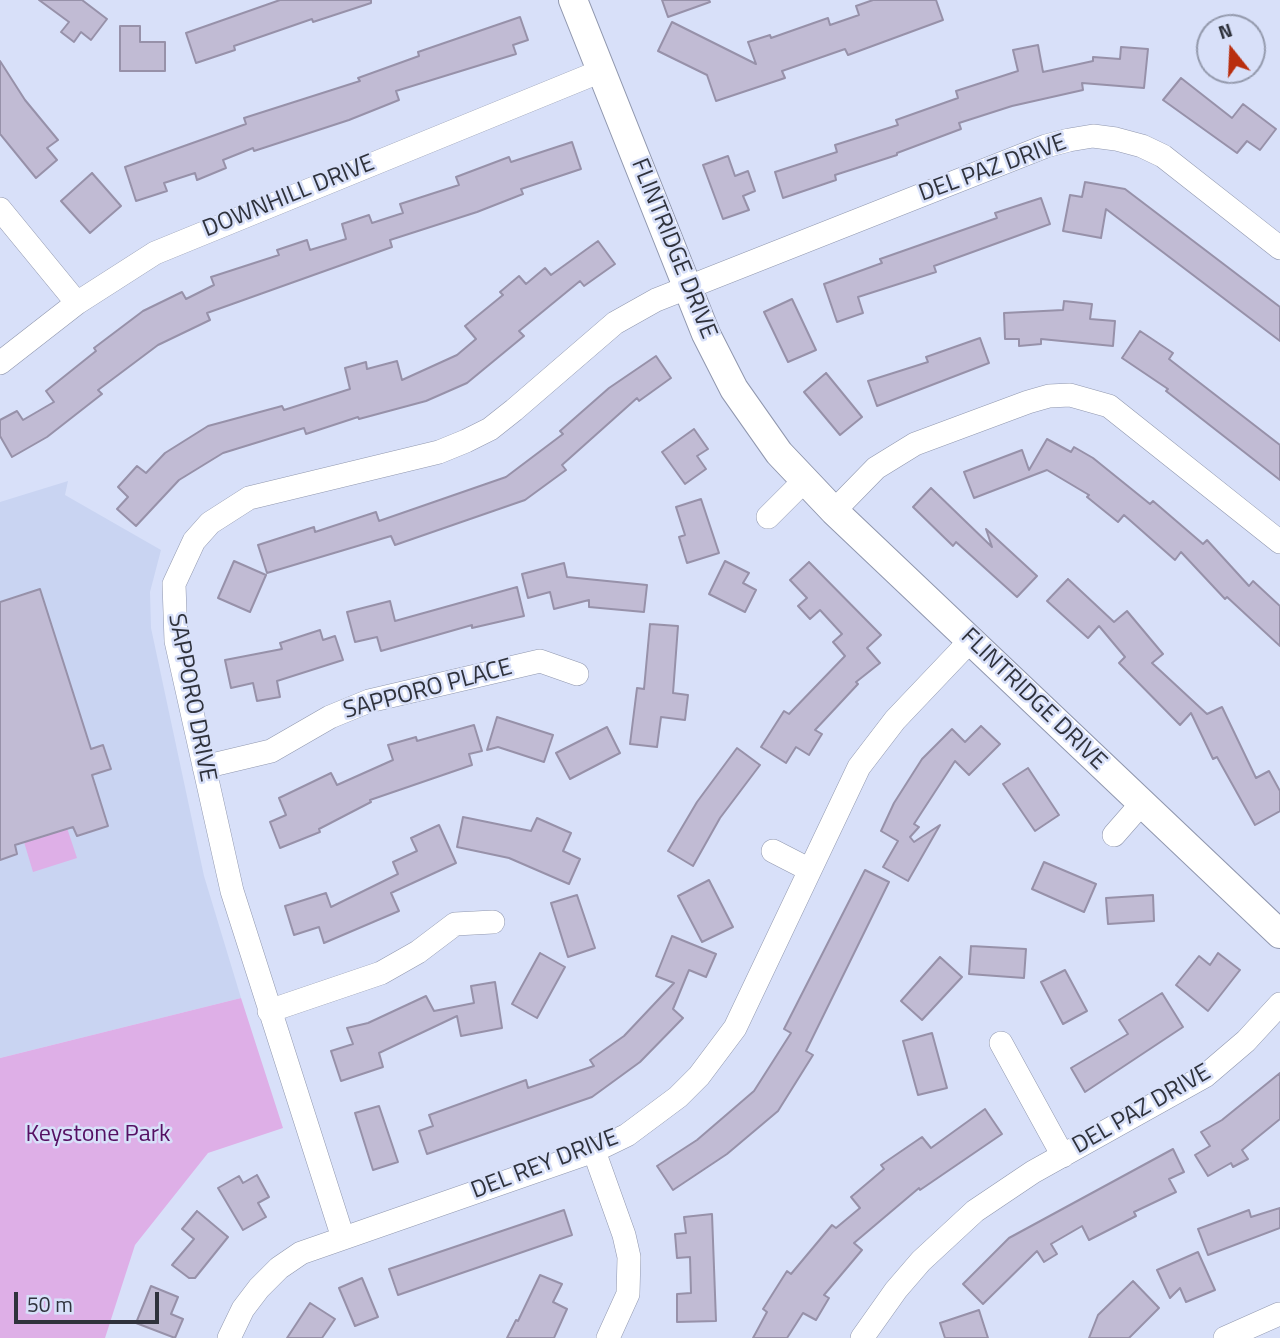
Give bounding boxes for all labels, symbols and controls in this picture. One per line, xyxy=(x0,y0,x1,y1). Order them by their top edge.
north arrow xyxy=(1196,14,1266,84)
text: N xyxy=(1214,15,1236,46)
street label: DEL PAZ DRIVE xyxy=(915,129,1071,209)
street label: DOWNHILL DRIVE xyxy=(199,149,379,245)
street label: FLINTRIDGE DRIVE xyxy=(624,155,722,343)
street label: SAPPORO DRIVE xyxy=(161,611,221,785)
street label: FLINTRIDGE DRIVE xyxy=(954,623,1112,777)
street label: SAPPORO PLACE xyxy=(341,654,515,726)
street label: DEL PAZ DRIVE xyxy=(1068,1059,1216,1161)
park label: Keystone Park xyxy=(25,1121,171,1149)
street label: DEL REY DRIVE xyxy=(467,1124,623,1206)
scale bar xyxy=(18,1278,163,1322)
text: 50 m xyxy=(27,1288,73,1320)

